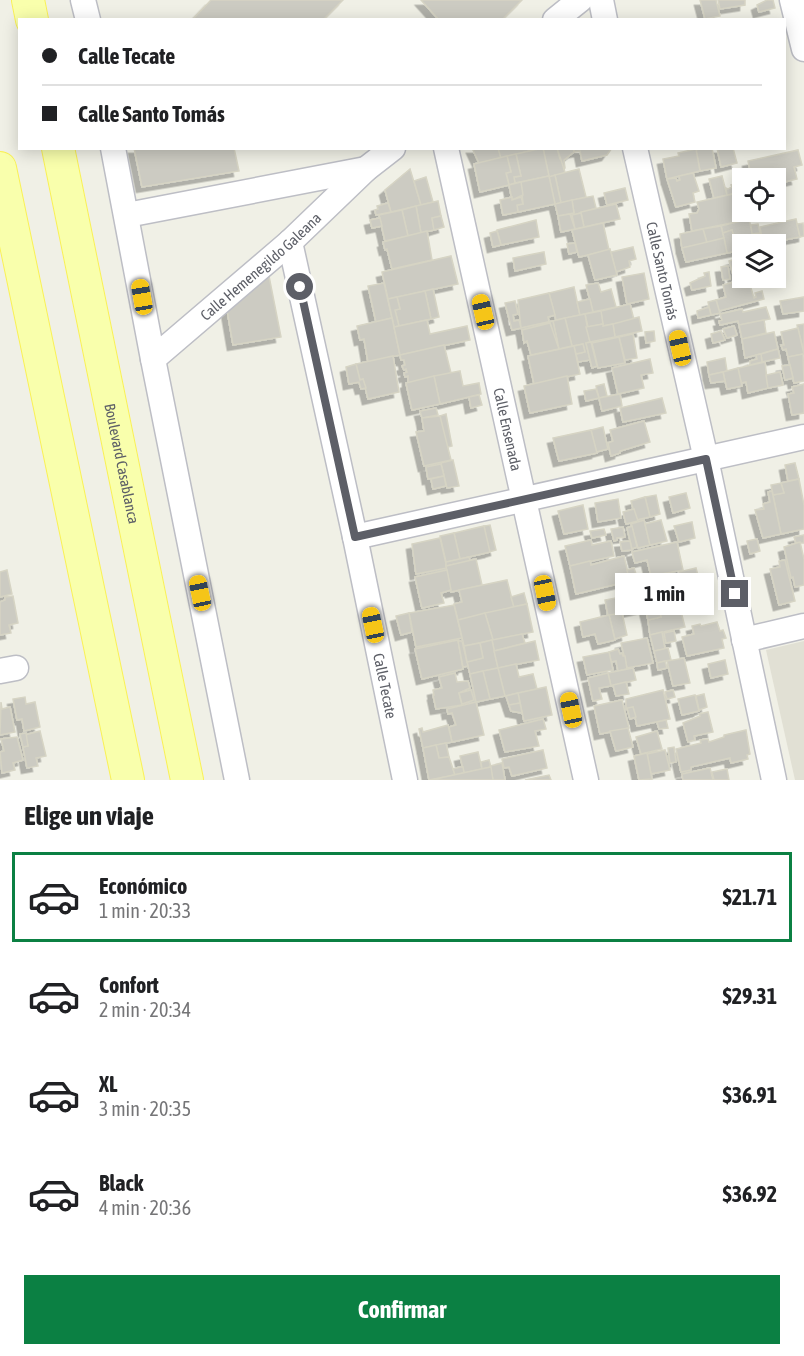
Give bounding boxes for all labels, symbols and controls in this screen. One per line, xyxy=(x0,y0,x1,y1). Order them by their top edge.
text: Calle Tecate xyxy=(78,43,175,69)
text: Calle Santo Tomás xyxy=(78,101,225,127)
map controls xyxy=(732,168,786,288)
button: locate xyxy=(732,168,786,222)
street label: Calle Hemenegildo Galeana xyxy=(197,209,324,323)
street label: Calle Santo Tomás xyxy=(644,220,682,322)
button: layers xyxy=(732,234,786,288)
route start xyxy=(286,273,313,300)
car xyxy=(130,278,154,316)
car xyxy=(470,292,496,332)
car xyxy=(667,328,693,368)
street label: Calle Ensenada xyxy=(491,386,526,472)
street label: Boulevard Casablanca xyxy=(102,402,143,525)
callout: 1 min xyxy=(615,573,714,615)
car xyxy=(187,574,213,612)
car xyxy=(532,574,558,612)
route end xyxy=(721,580,748,607)
text: 1 min xyxy=(644,582,685,605)
car xyxy=(360,606,386,644)
street label: Calle Tecate xyxy=(371,652,401,720)
car xyxy=(558,691,584,729)
text: Elige un viaje xyxy=(24,800,154,831)
icon: car xyxy=(27,870,81,924)
text: Económico xyxy=(99,873,187,899)
text: $21.71 xyxy=(722,884,777,910)
text: 1 min · 20:33 xyxy=(99,899,191,922)
icon: car xyxy=(27,969,81,1023)
text: Confort xyxy=(99,972,159,998)
text: $29.31 xyxy=(722,983,777,1009)
text: 2 min · 20:34 xyxy=(99,998,191,1021)
icon: car xyxy=(27,1068,81,1122)
text: XL xyxy=(99,1071,117,1097)
text: $36.91 xyxy=(722,1082,777,1108)
text: 3 min · 20:35 xyxy=(99,1097,191,1120)
icon: car xyxy=(27,1167,81,1221)
text: Black xyxy=(99,1170,143,1196)
text: $36.92 xyxy=(722,1181,777,1207)
text: 4 min · 20:36 xyxy=(99,1196,191,1219)
button: Confirmar xyxy=(24,1275,780,1344)

